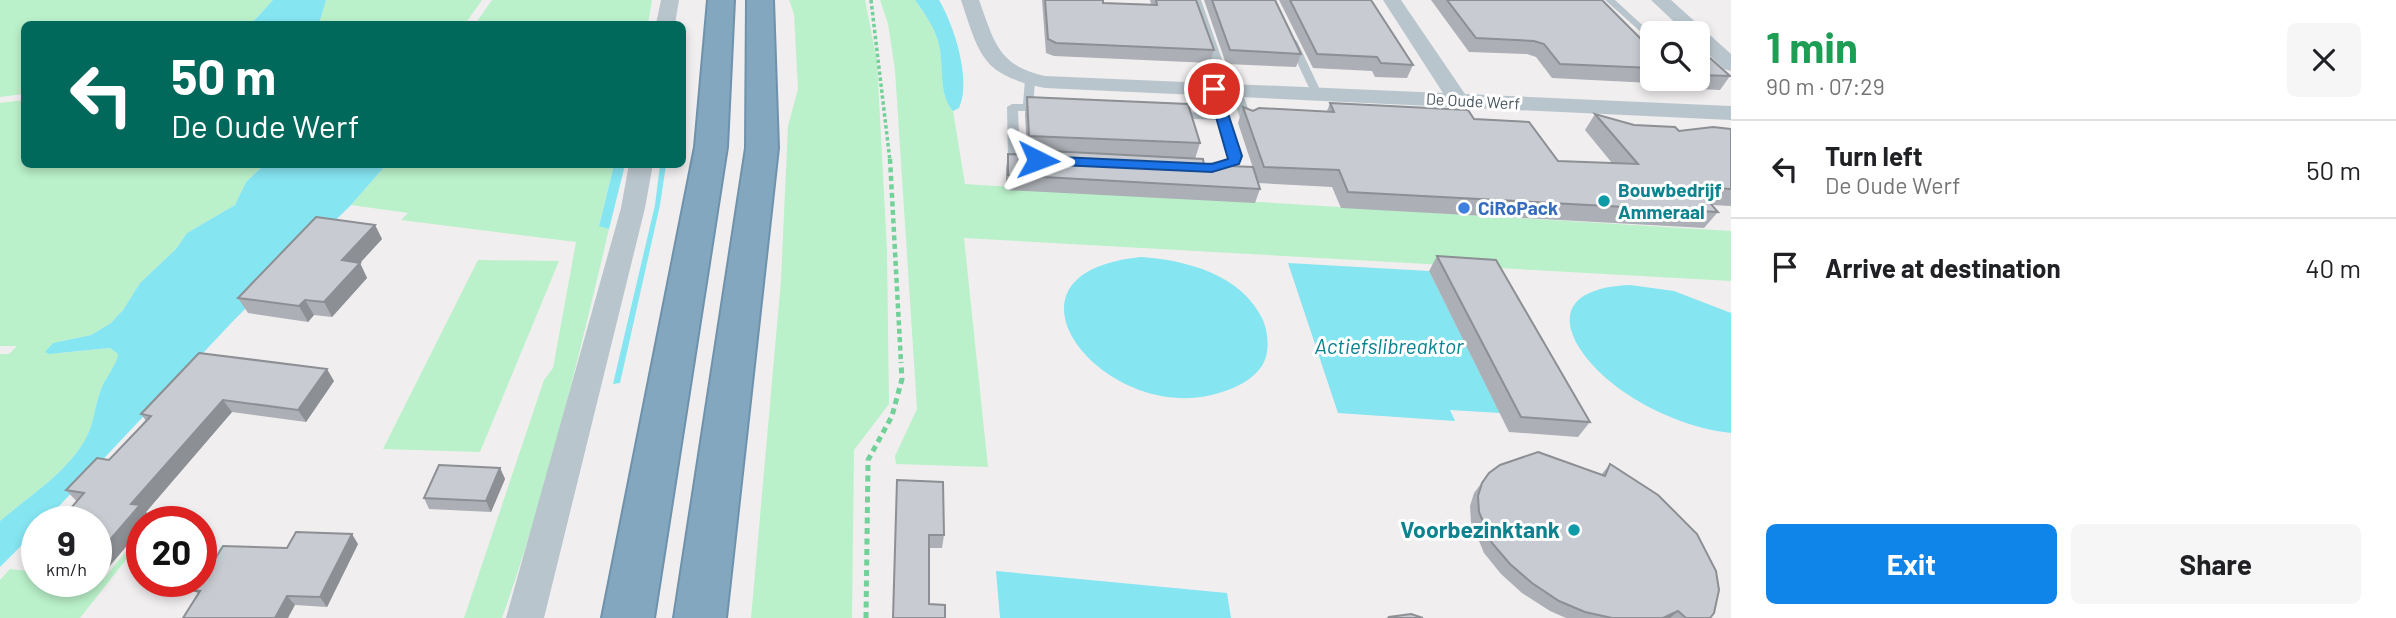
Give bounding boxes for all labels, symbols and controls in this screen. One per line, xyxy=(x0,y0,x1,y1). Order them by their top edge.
map controls xyxy=(1640,21,1710,91)
button: search xyxy=(1640,21,1710,91)
text: 1 min xyxy=(1766,21,1858,71)
button: close xyxy=(2287,23,2361,97)
text: 50 m xyxy=(171,46,276,105)
icon: left xyxy=(56,49,147,140)
pin xyxy=(1184,59,1244,119)
icon: arrive xyxy=(1195,70,1233,108)
text: 90 m · 07:29 xyxy=(1766,72,1885,100)
street label: De Oude Werf xyxy=(1426,89,1521,112)
text: De Oude Werf xyxy=(171,106,359,144)
position arrow xyxy=(1001,123,1075,197)
text: Turn left xyxy=(1825,140,1923,171)
icon: left xyxy=(1766,150,1804,188)
text: 50 m xyxy=(2306,154,2361,185)
text: De Oude Werf xyxy=(1825,171,1960,199)
place label: Bouwbedrijf Ammeraal xyxy=(1618,178,1722,223)
marker: Bouwbedrijf Ammeraal xyxy=(1596,193,1612,209)
place label: CiRoPack xyxy=(1478,196,1558,219)
marker: CiRoPack xyxy=(1456,200,1472,216)
icon: arrive xyxy=(1766,248,1804,286)
text: Arrive at destination xyxy=(1825,252,2061,283)
text: 40 m xyxy=(2305,252,2361,283)
water label: Actiefslibreaktor xyxy=(1315,333,1464,358)
speed limit sign: 20 xyxy=(126,506,217,597)
place label: Voorbezinktank xyxy=(1400,515,1560,543)
text: 9 xyxy=(57,521,76,563)
marker: Voorbezinktank xyxy=(1566,522,1582,538)
button: Exit xyxy=(1766,524,2057,604)
button: Share xyxy=(2071,524,2361,604)
text: km/h xyxy=(46,558,87,580)

